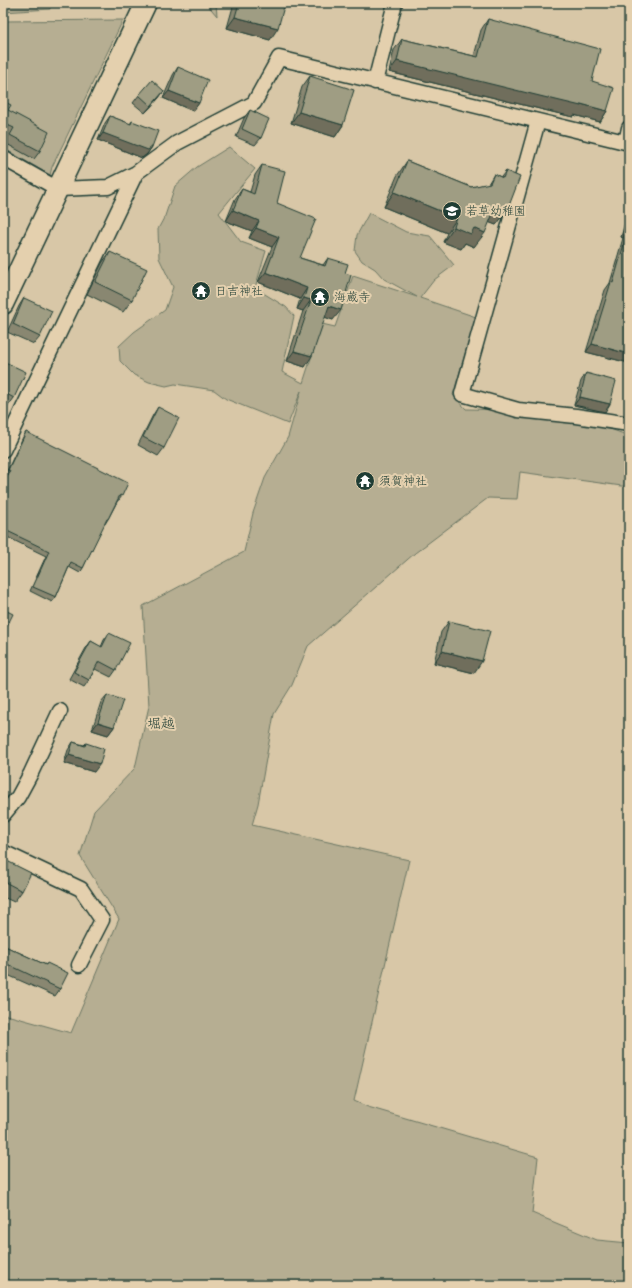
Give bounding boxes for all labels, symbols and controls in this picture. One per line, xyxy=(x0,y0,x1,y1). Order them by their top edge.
school or university icon: 若草幼稚園 xyxy=(441,200,463,222)
place label: 若草幼稚園 xyxy=(466,204,526,218)
temple icon: 日吉神社 xyxy=(190,280,212,302)
place label: 日吉神社 xyxy=(215,284,263,298)
temple icon: 海蔵寺 xyxy=(309,286,331,308)
place label: 海蔵寺 xyxy=(334,290,370,304)
temple icon: 須賀神社 xyxy=(354,470,376,492)
place label: 須賀神社 xyxy=(379,474,427,488)
district label: 堀越 xyxy=(147,715,175,732)

